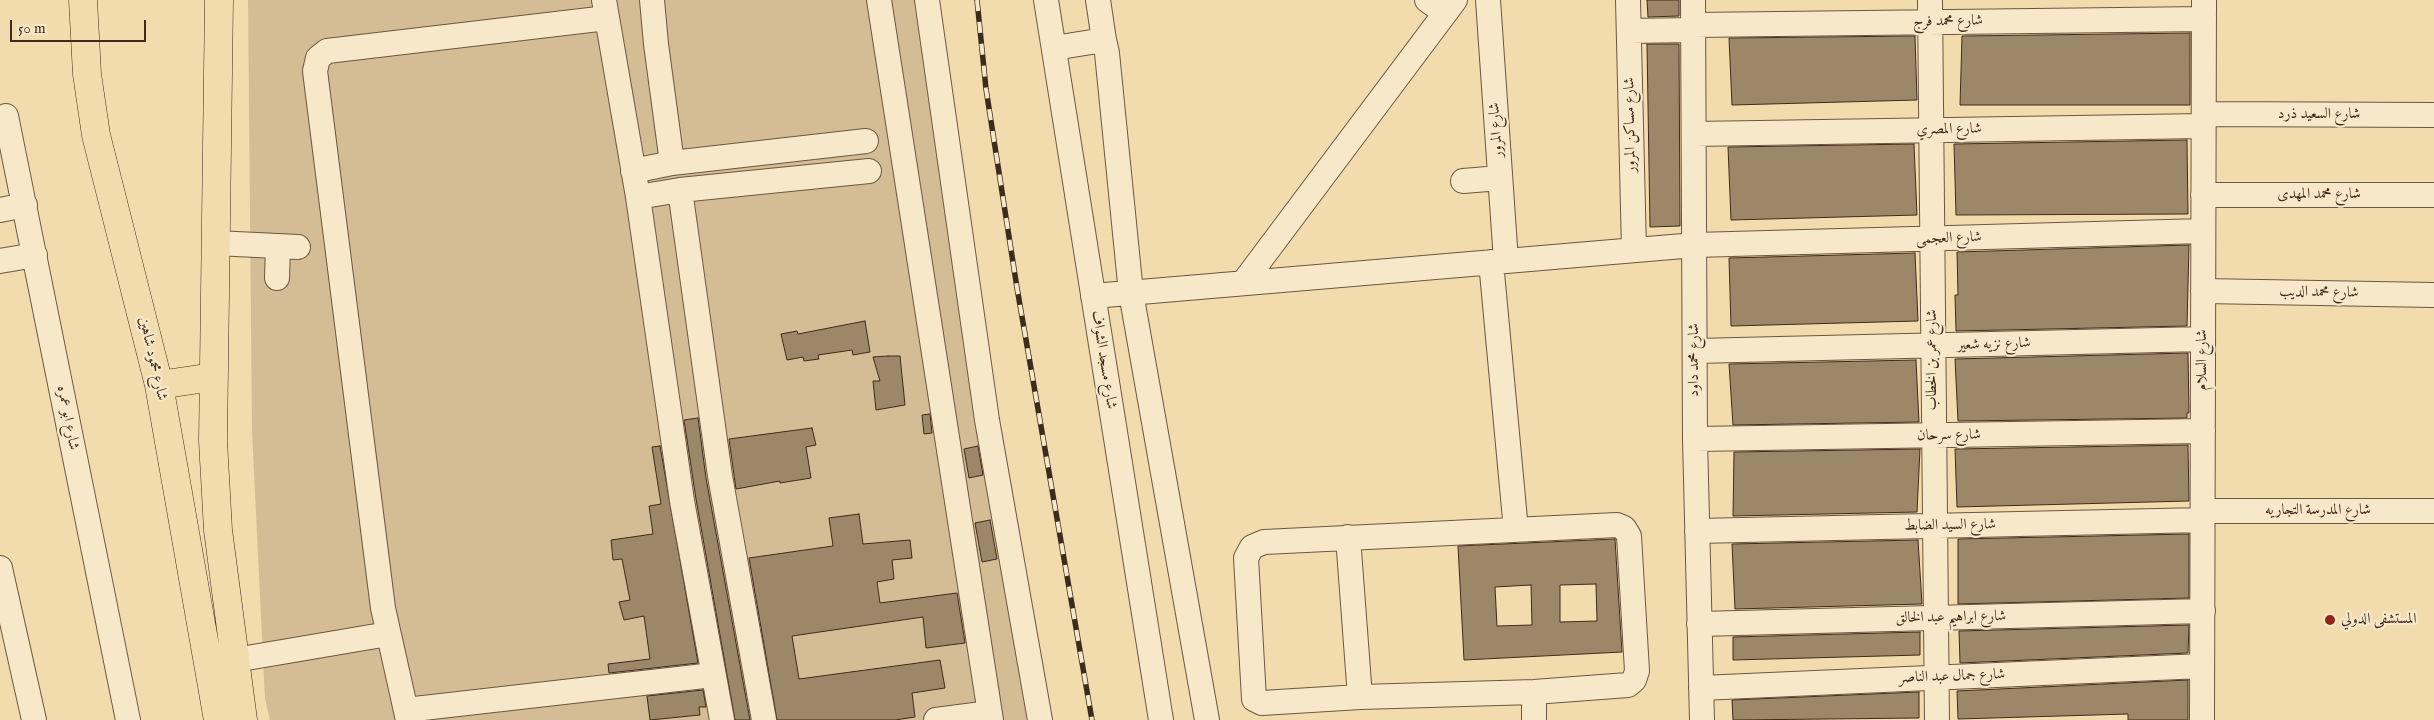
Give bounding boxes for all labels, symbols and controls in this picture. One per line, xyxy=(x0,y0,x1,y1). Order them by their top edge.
scale bar xyxy=(12,10,149,42)
street label: شارع محمد فرج xyxy=(1913,12,1983,32)
text: 50 m xyxy=(18,19,46,38)
street label: شارع مساكن المرور xyxy=(1621,77,1641,173)
street label: شارع المرور xyxy=(1486,102,1508,158)
street label: شارع السعيد ذرد xyxy=(2278,106,2360,124)
street label: شارع المصري xyxy=(1916,120,1982,140)
street label: شارع محمد المهدى xyxy=(2277,186,2361,204)
street label: شارع العجمى xyxy=(1916,229,1982,249)
street label: شارع محمد الديب xyxy=(2279,283,2359,303)
street label: شارع مسجد الشواف xyxy=(1086,309,1120,411)
street label: شارع عمر بن الخطاب xyxy=(1924,309,1942,411)
street label: شارع محمود شاهين xyxy=(134,315,170,403)
street label: شارع محمد داود xyxy=(1686,323,1704,397)
street label: شارع السلام xyxy=(2194,330,2212,390)
street label: شارع نزيه شعير xyxy=(1957,335,2031,355)
street label: شارع ابو عمره xyxy=(52,384,82,452)
street label: شارع سرحان xyxy=(1917,426,1981,446)
street label: شارع المدرسة التجاريه xyxy=(2265,502,2371,520)
street label: شارع السيد الضابط xyxy=(1904,516,1996,536)
street label: شارع ابراهيم عبد الخالق xyxy=(1896,608,2006,628)
place label: المستشفى الدولي xyxy=(2341,611,2417,629)
marker: المستشفى الدولي xyxy=(2323,613,2337,627)
street label: شارع جمال عبد الناصر xyxy=(1898,666,2006,688)

